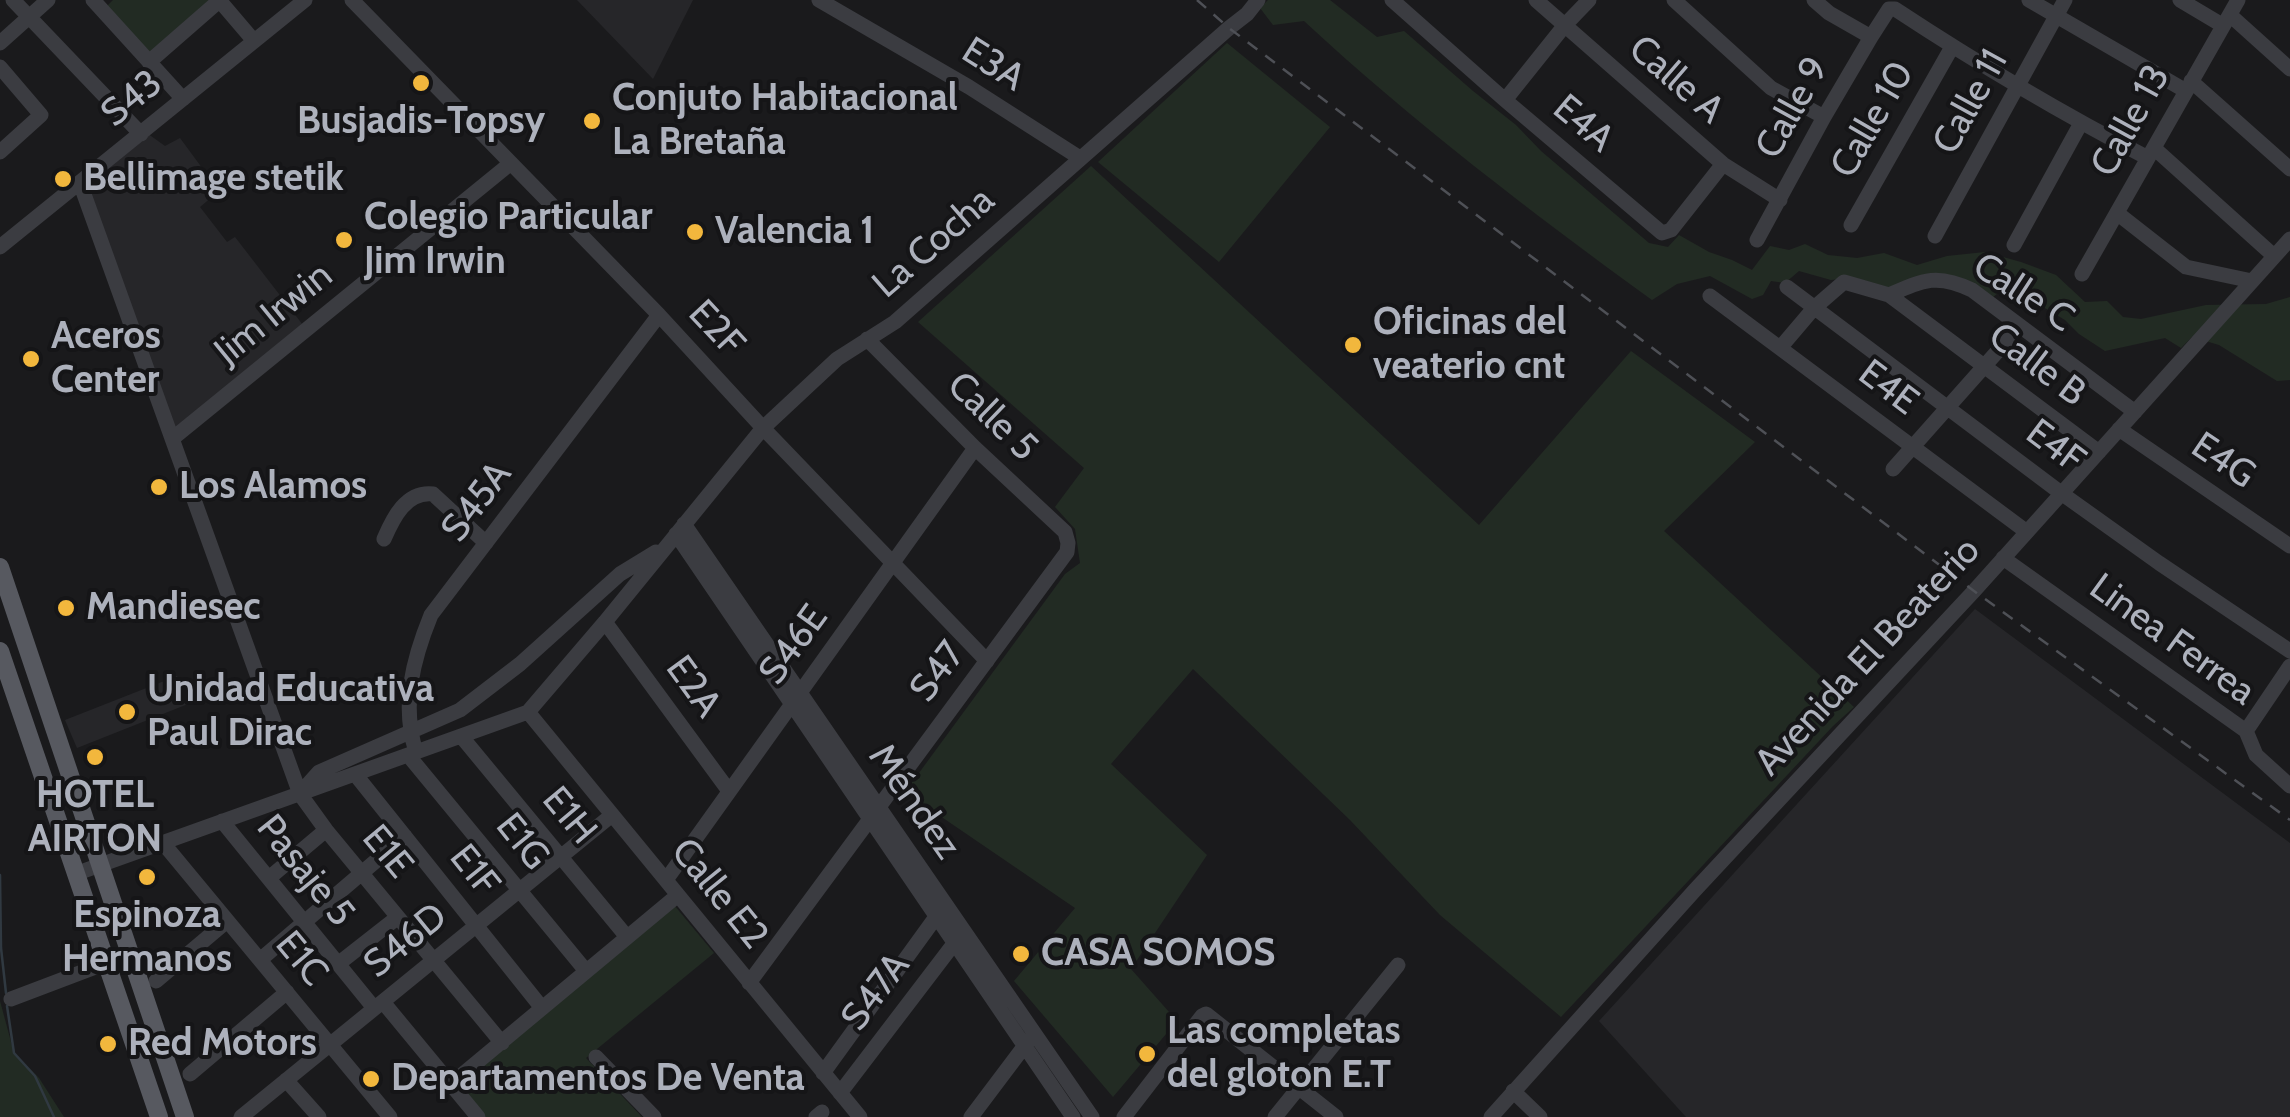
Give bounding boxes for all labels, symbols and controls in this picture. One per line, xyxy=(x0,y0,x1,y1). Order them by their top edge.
street label: Calle A xyxy=(1619,26,1733,134)
street label: E3A xyxy=(953,28,1033,102)
street label: Calle 11 xyxy=(1924,42,2018,162)
street label: Calle 9 xyxy=(1747,49,1839,167)
street label: Calle 10 xyxy=(1822,54,1924,186)
street label: Calle 13 xyxy=(2082,57,2180,185)
street label: S43 xyxy=(93,61,171,137)
marker: Busjadis-Topsy xyxy=(410,72,432,94)
place label: Conjuto Habitacional La Bretaña xyxy=(612,76,958,165)
street label: E4A xyxy=(1543,86,1623,162)
place label: Busjadis-Topsy xyxy=(297,99,545,145)
marker: Conjuto Habitacional La Bretaña xyxy=(581,110,603,132)
place label: Bellimage stetik xyxy=(83,156,344,202)
marker: Bellimage stetik xyxy=(52,168,74,190)
street label: La Cocha xyxy=(864,178,1004,308)
place label: Colegio Particular Jim Irwin xyxy=(364,195,653,284)
place label: Valencia 1 xyxy=(715,209,874,255)
marker: Valencia 1 xyxy=(684,221,706,243)
marker: Colegio Particular Jim Irwin xyxy=(333,229,355,251)
street label: Calle C xyxy=(1964,244,2082,342)
street label: Jim Irwin xyxy=(206,253,342,375)
street label: E2F xyxy=(679,291,753,367)
place label: Oficinas del veaterio cnt xyxy=(1373,300,1566,389)
place label: Aceros Center xyxy=(51,314,161,404)
street label: Calle B xyxy=(1979,314,2095,416)
marker: Oficinas del veaterio cnt xyxy=(1342,334,1364,356)
marker: Aceros Center xyxy=(20,348,42,370)
street label: E4E xyxy=(1849,351,1927,425)
street label: Calle 5 xyxy=(937,363,1047,471)
street label: E4F xyxy=(2017,410,2093,484)
street label: E4G xyxy=(2182,423,2264,499)
street label: S45A xyxy=(432,453,522,551)
place label: Los Alamos xyxy=(179,464,367,510)
marker: Los Alamos xyxy=(148,476,170,498)
street label: Avenida El Beaterio xyxy=(1746,529,1990,785)
street label: Linea Ferrea xyxy=(2080,565,2264,715)
place label: Mandiesec xyxy=(86,585,261,631)
street label: S46E xyxy=(750,596,838,694)
marker: Mandiesec xyxy=(55,597,77,619)
street label: S47 xyxy=(901,633,975,711)
street label: E2A xyxy=(656,648,730,726)
place label: Unidad Educativa Paul Dirac xyxy=(147,667,434,756)
marker: Unidad Educativa Paul Dirac xyxy=(116,701,138,723)
street label: Méndez xyxy=(858,736,970,868)
marker: HOTEL AIRTON xyxy=(84,746,106,768)
place label: HOTEL AIRTON xyxy=(28,773,162,862)
street label: E1H xyxy=(532,778,606,854)
street label: E1G xyxy=(486,805,558,879)
street label: Pasaje 5 xyxy=(246,806,364,936)
street label: E1E xyxy=(352,816,422,888)
street label: Calle E2 xyxy=(661,830,777,958)
street label: E1F xyxy=(440,836,508,906)
marker: Espinoza Hermanos xyxy=(136,866,158,888)
place label: Espinoza Hermanos xyxy=(62,893,232,982)
street label: S46D xyxy=(355,894,457,988)
street label: E1C xyxy=(265,923,337,995)
place label: CASA SOMOS xyxy=(1041,931,1275,977)
marker: CASA SOMOS xyxy=(1010,943,1032,965)
street label: S47A xyxy=(832,944,920,1040)
place label: Las completas del gloton E.T xyxy=(1167,1009,1401,1098)
place label: Red Motors xyxy=(128,1021,317,1067)
marker: Red Motors xyxy=(97,1033,119,1055)
marker: Las completas del gloton E.T xyxy=(1136,1043,1158,1065)
place label: Departamentos De Venta xyxy=(391,1056,805,1102)
marker: Departamentos De Venta xyxy=(360,1068,382,1090)

